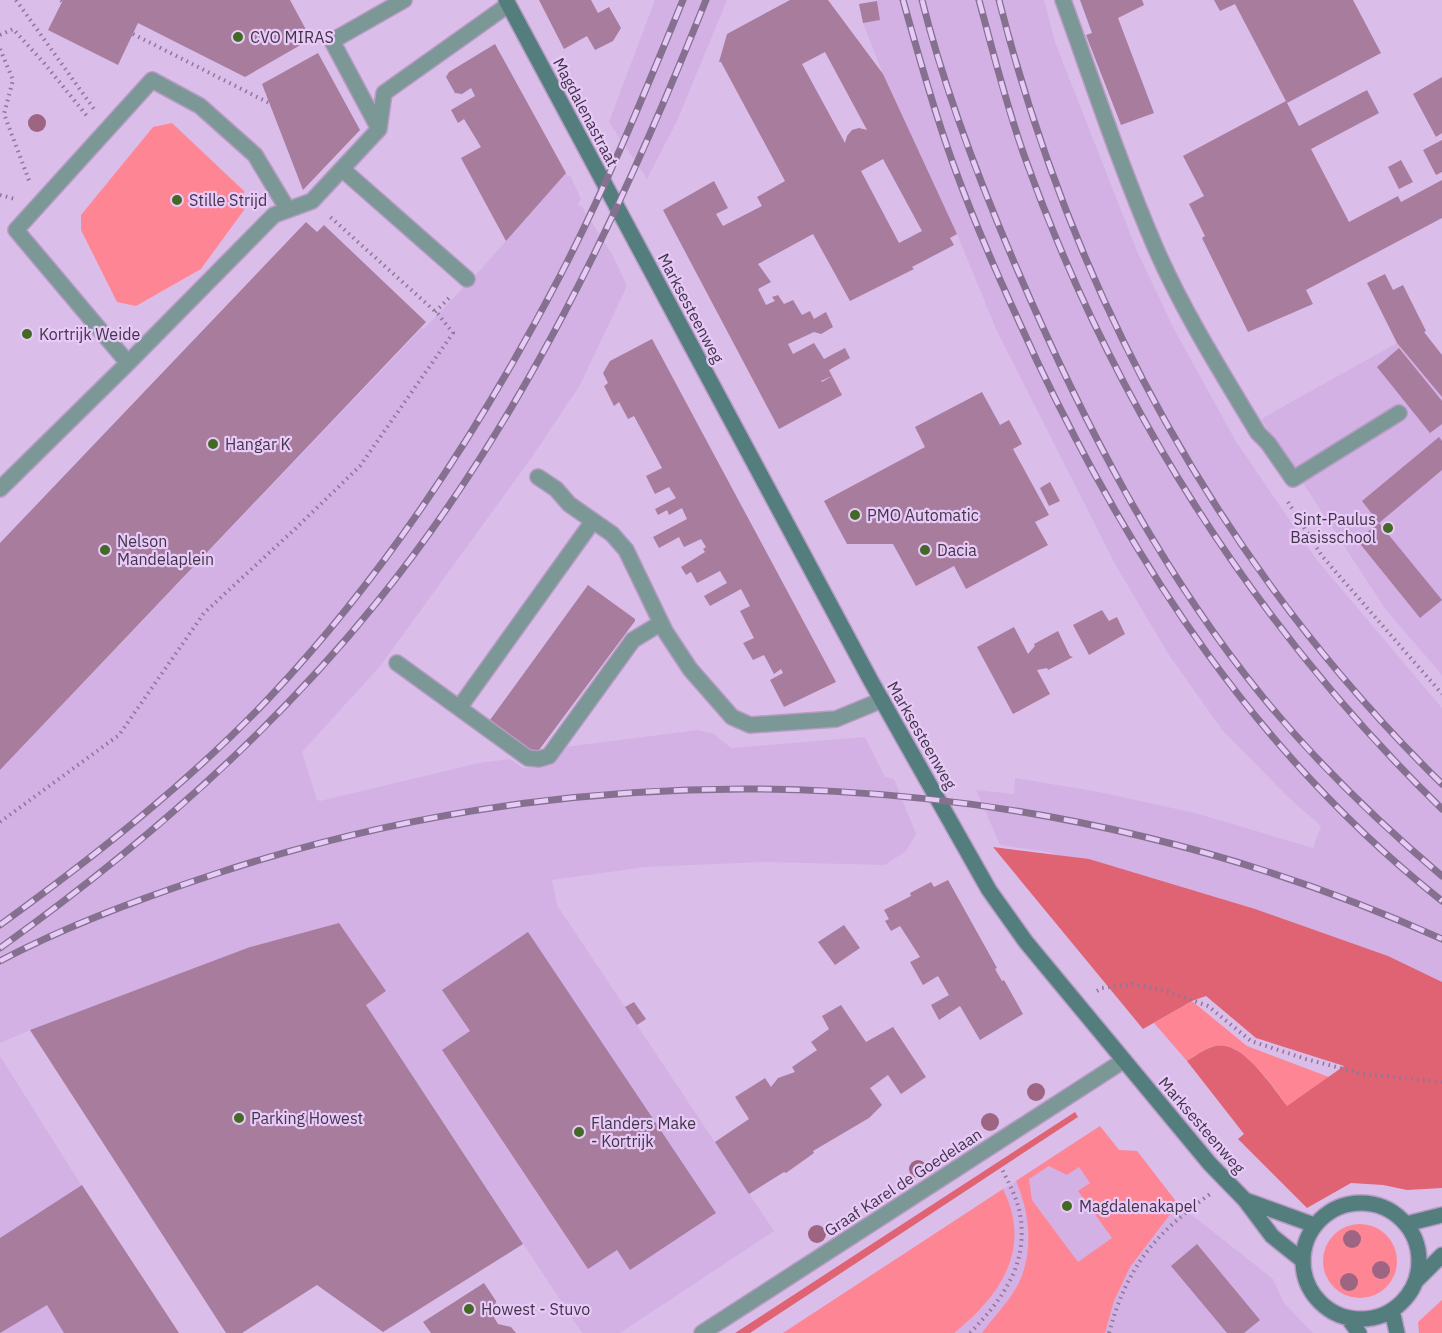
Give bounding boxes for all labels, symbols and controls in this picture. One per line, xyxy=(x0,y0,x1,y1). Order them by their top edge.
place label: CVO MIRAS xyxy=(250,27,334,47)
marker: CVO MIRAS xyxy=(231,30,245,44)
street label: Magdalenastraat xyxy=(549,54,623,170)
place label: Stille Strijd xyxy=(189,190,267,210)
marker: Stille Strijd xyxy=(170,193,184,207)
street label: Marksesteenweg xyxy=(654,250,729,367)
place label: Kortrijk Weide xyxy=(39,324,140,344)
marker: Kortrijk Weide xyxy=(20,327,34,341)
place label: Hangar K xyxy=(225,434,291,454)
marker: Hangar K xyxy=(206,437,220,451)
place label: PMO Automatic xyxy=(867,505,979,525)
marker: PMO Automatic xyxy=(848,508,862,522)
place label: Sint-Paulus Basisschool xyxy=(1290,509,1376,547)
marker: Sint-Paulus Basisschool xyxy=(1381,521,1395,535)
place label: Nelson Mandelaplein xyxy=(117,531,214,569)
place label: Dacia xyxy=(937,540,977,560)
marker: Nelson Mandelaplein xyxy=(98,543,112,557)
marker: Dacia xyxy=(918,543,932,557)
street label: Marksesteenweg xyxy=(883,677,961,793)
street label: Marksesteenweg xyxy=(1155,1073,1250,1178)
place label: Parking Howest xyxy=(251,1108,363,1128)
marker: Parking Howest xyxy=(232,1111,246,1125)
place label: Flanders Make - Kortrijk xyxy=(591,1113,696,1151)
street label: Graaf Karel de Goedelaan xyxy=(821,1124,985,1240)
marker: Flanders Make - Kortrijk xyxy=(572,1125,586,1139)
place label: Magdalenakapel xyxy=(1079,1196,1197,1216)
marker: Magdalenakapel xyxy=(1060,1199,1074,1213)
place label: Howest - Stuvo xyxy=(481,1299,590,1319)
marker: Howest - Stuvo xyxy=(462,1302,476,1316)

